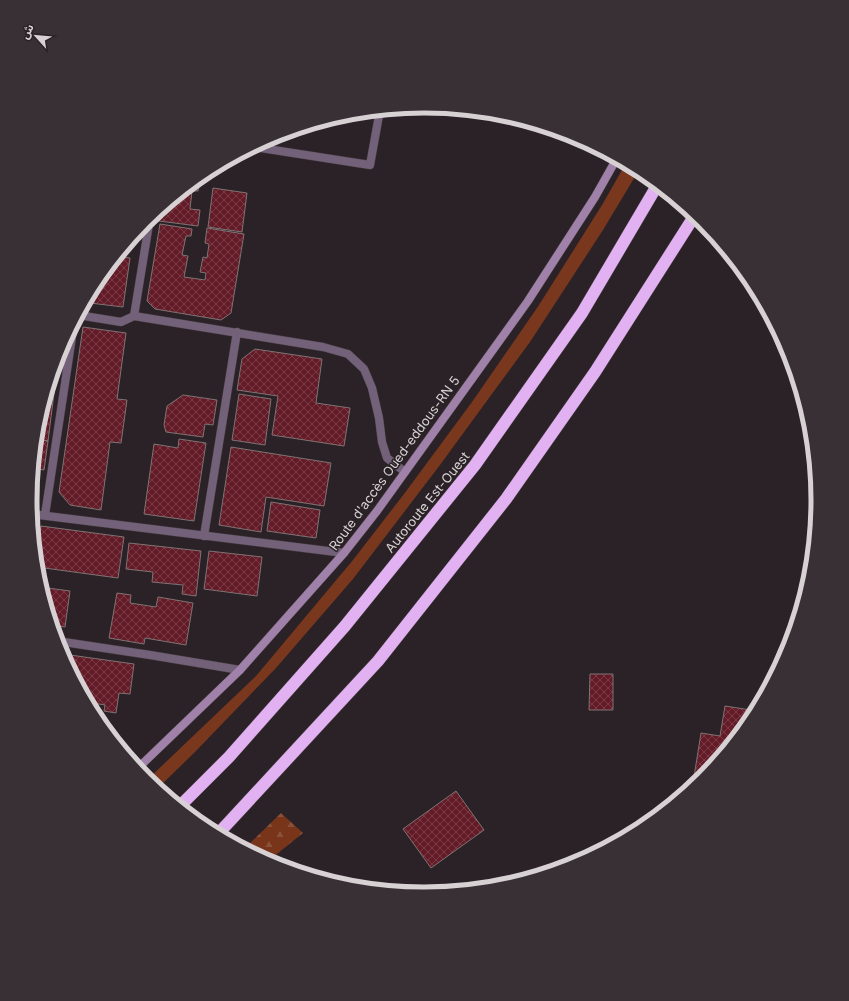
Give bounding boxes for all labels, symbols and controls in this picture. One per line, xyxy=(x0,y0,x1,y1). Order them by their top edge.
north arrow xyxy=(16,16,56,56)
text: ش xyxy=(17,22,37,41)
street label: Route d'accès Oued-eddous-RN 5 xyxy=(325,373,463,553)
street label: Autoroute Est-Ouest xyxy=(381,448,473,556)

